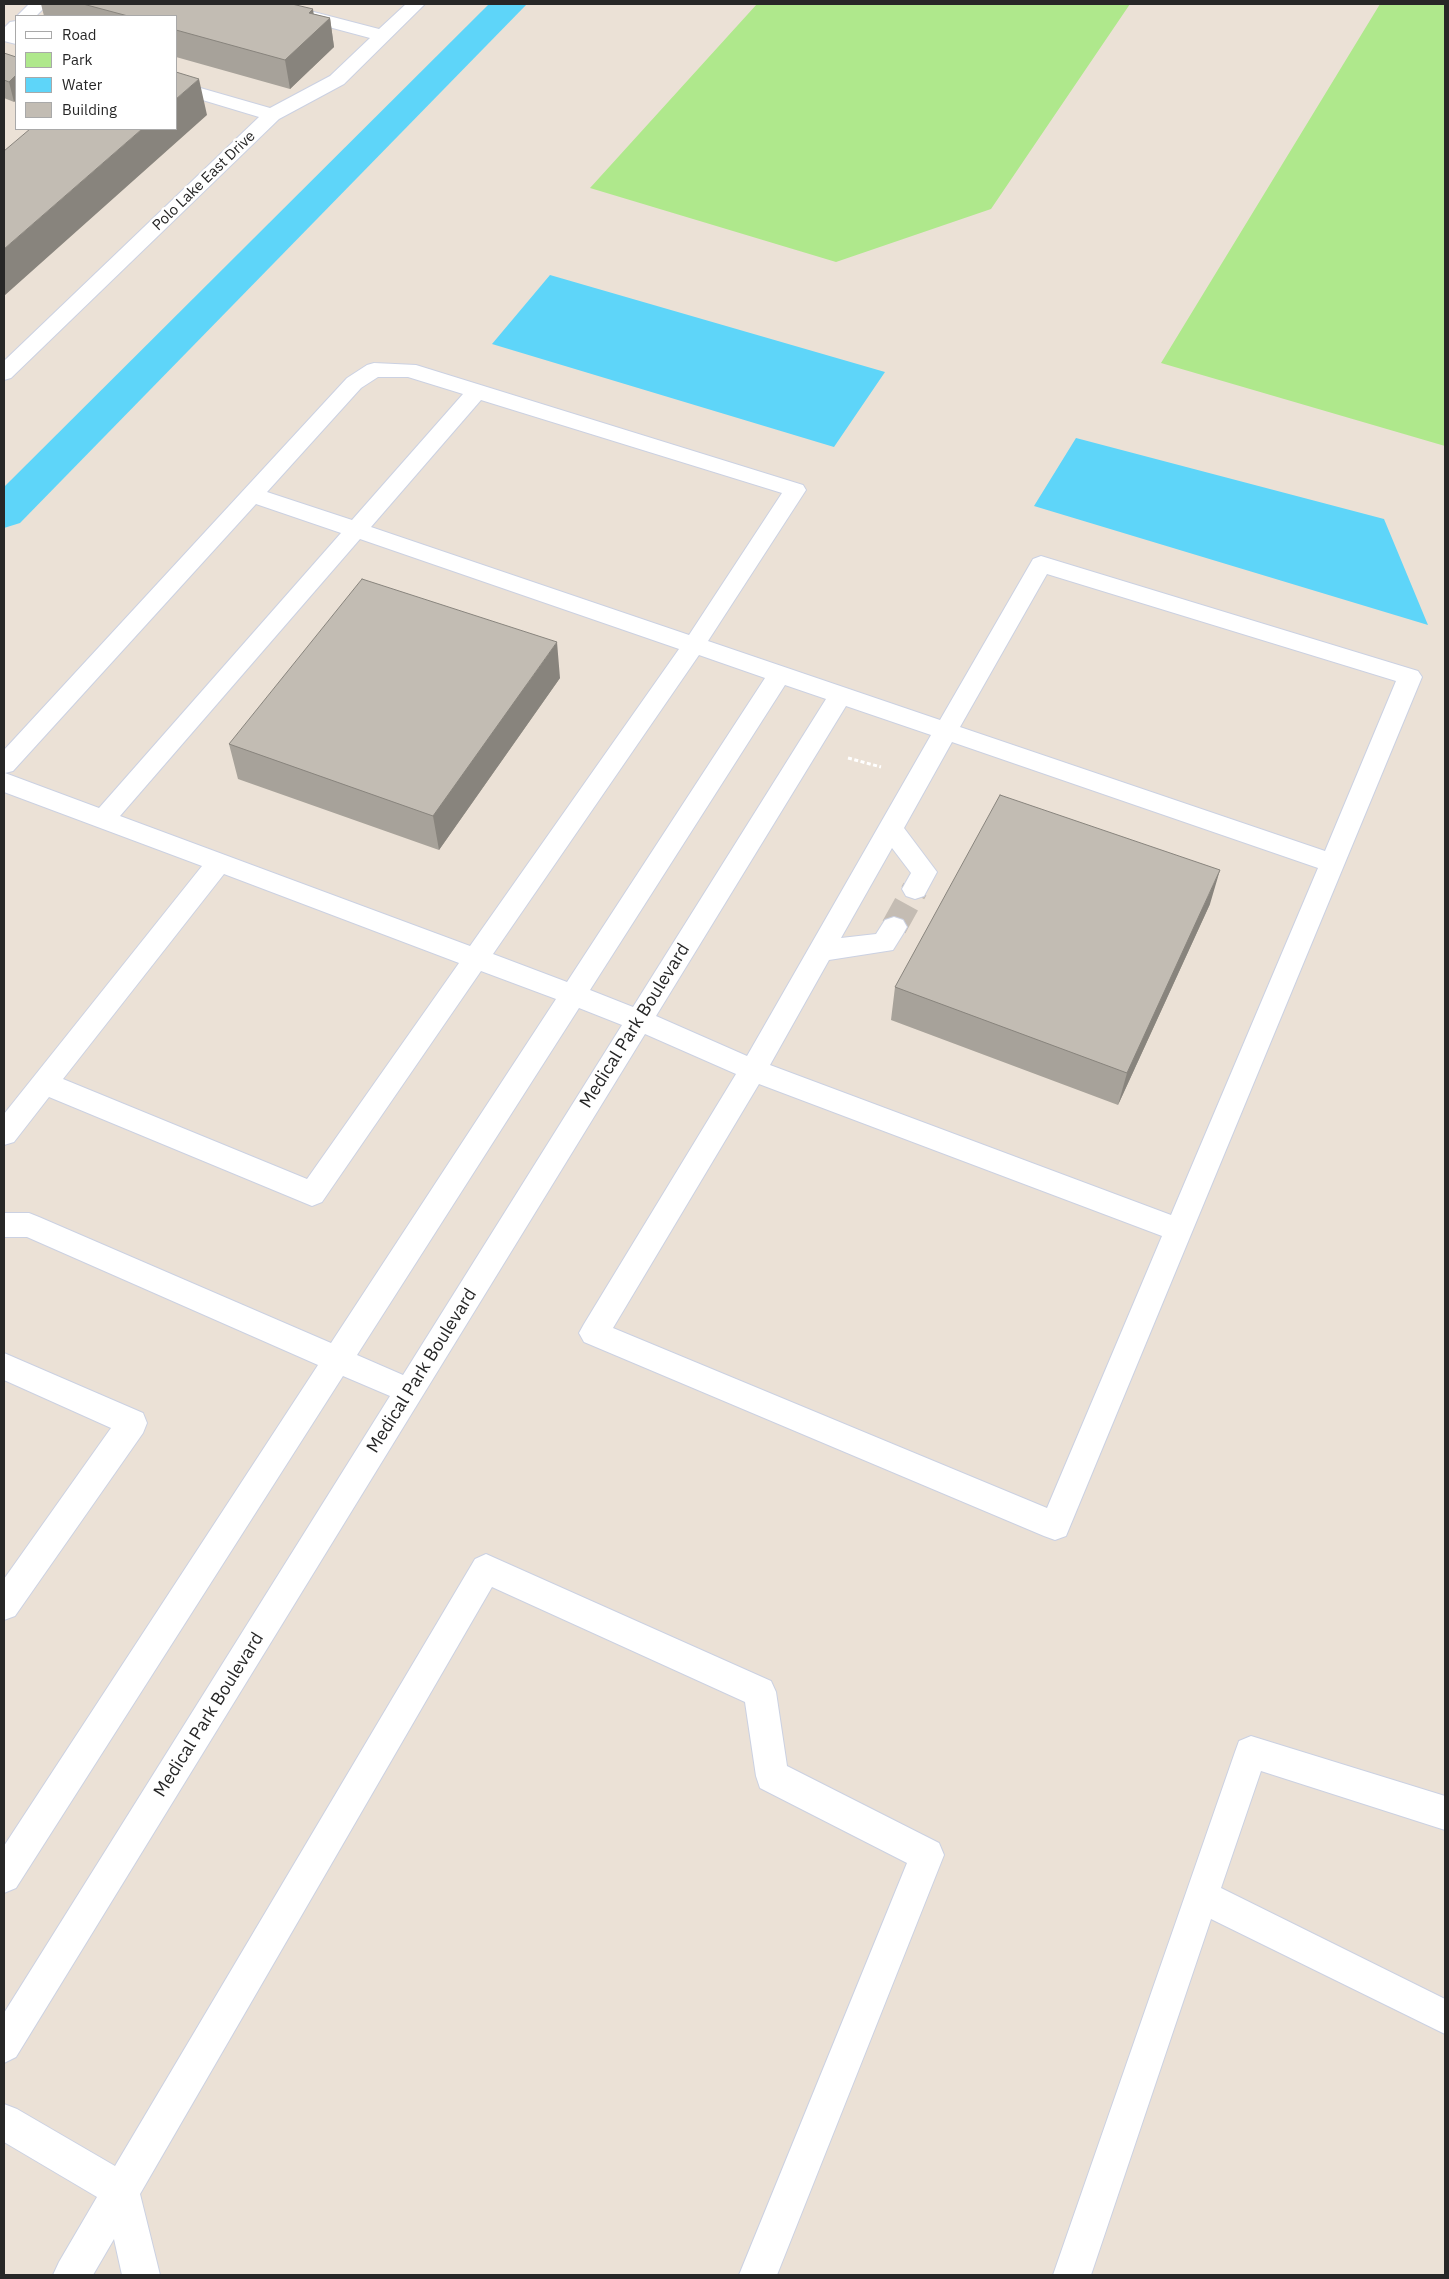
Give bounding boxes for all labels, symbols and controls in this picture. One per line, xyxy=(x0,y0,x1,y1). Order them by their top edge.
legend xyxy=(15,15,178,130)
text: Road xyxy=(62,25,97,44)
text: Park xyxy=(62,50,92,69)
text: Water xyxy=(62,75,102,94)
text: Building xyxy=(62,100,117,119)
street label: Polo Lake East Drive xyxy=(149,127,259,235)
street label: Medical Park Boulevard xyxy=(576,940,694,1112)
street label: Medical Park Boulevard xyxy=(363,1285,481,1457)
street label: Medical Park Boulevard xyxy=(150,1629,268,1801)

